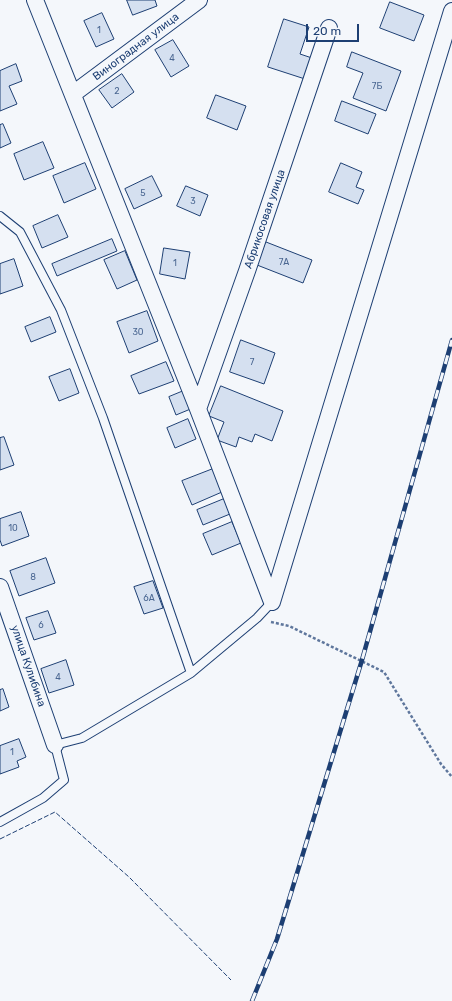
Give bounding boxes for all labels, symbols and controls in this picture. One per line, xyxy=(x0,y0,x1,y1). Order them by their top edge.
street label: Виноградная улица xyxy=(90,10,182,84)
scale bar xyxy=(308,16,361,42)
text: 20 m xyxy=(313,24,341,38)
house number: 1 xyxy=(97,25,101,35)
house number: 4 xyxy=(169,53,175,63)
house number: 7Б xyxy=(372,81,382,91)
house number: 2 xyxy=(114,86,120,96)
street label: Абрикосовая улица xyxy=(242,168,288,270)
house number: 5 xyxy=(140,188,146,198)
house number: 3 xyxy=(190,196,196,206)
house number: 7А xyxy=(279,257,289,267)
house number: 1 xyxy=(173,258,177,268)
house number: 30 xyxy=(132,327,144,337)
house number: 7 xyxy=(250,357,254,367)
house number: 10 xyxy=(8,523,18,533)
house number: 8 xyxy=(30,572,36,582)
house number: 6А xyxy=(143,593,155,603)
house number: 6 xyxy=(38,620,44,630)
street label: улица Кулибина xyxy=(8,623,48,709)
house number: 4 xyxy=(55,672,61,682)
house number: 1 xyxy=(10,747,14,757)

